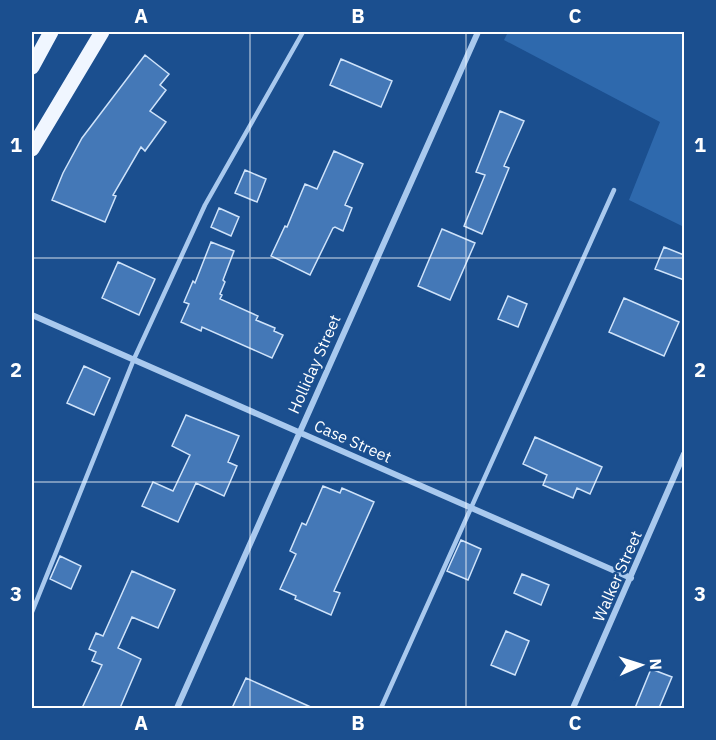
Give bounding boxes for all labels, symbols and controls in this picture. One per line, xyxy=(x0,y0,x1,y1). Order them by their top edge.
text: A xyxy=(134,2,148,29)
text: B xyxy=(351,2,365,29)
text: C xyxy=(568,2,582,29)
text: 1 xyxy=(10,131,22,158)
text: 1 xyxy=(694,131,706,158)
street label: Holliday Street xyxy=(283,311,345,417)
text: 2 xyxy=(10,356,22,383)
text: 2 xyxy=(694,356,706,383)
street label: Case Street xyxy=(311,415,395,467)
street label: Walker Street xyxy=(588,527,646,625)
text: 3 xyxy=(10,580,22,607)
text: 3 xyxy=(694,580,706,607)
north arrow xyxy=(611,635,671,695)
text: N xyxy=(646,658,666,671)
text: A xyxy=(134,709,148,736)
text: B xyxy=(351,709,365,736)
text: C xyxy=(568,709,582,736)

